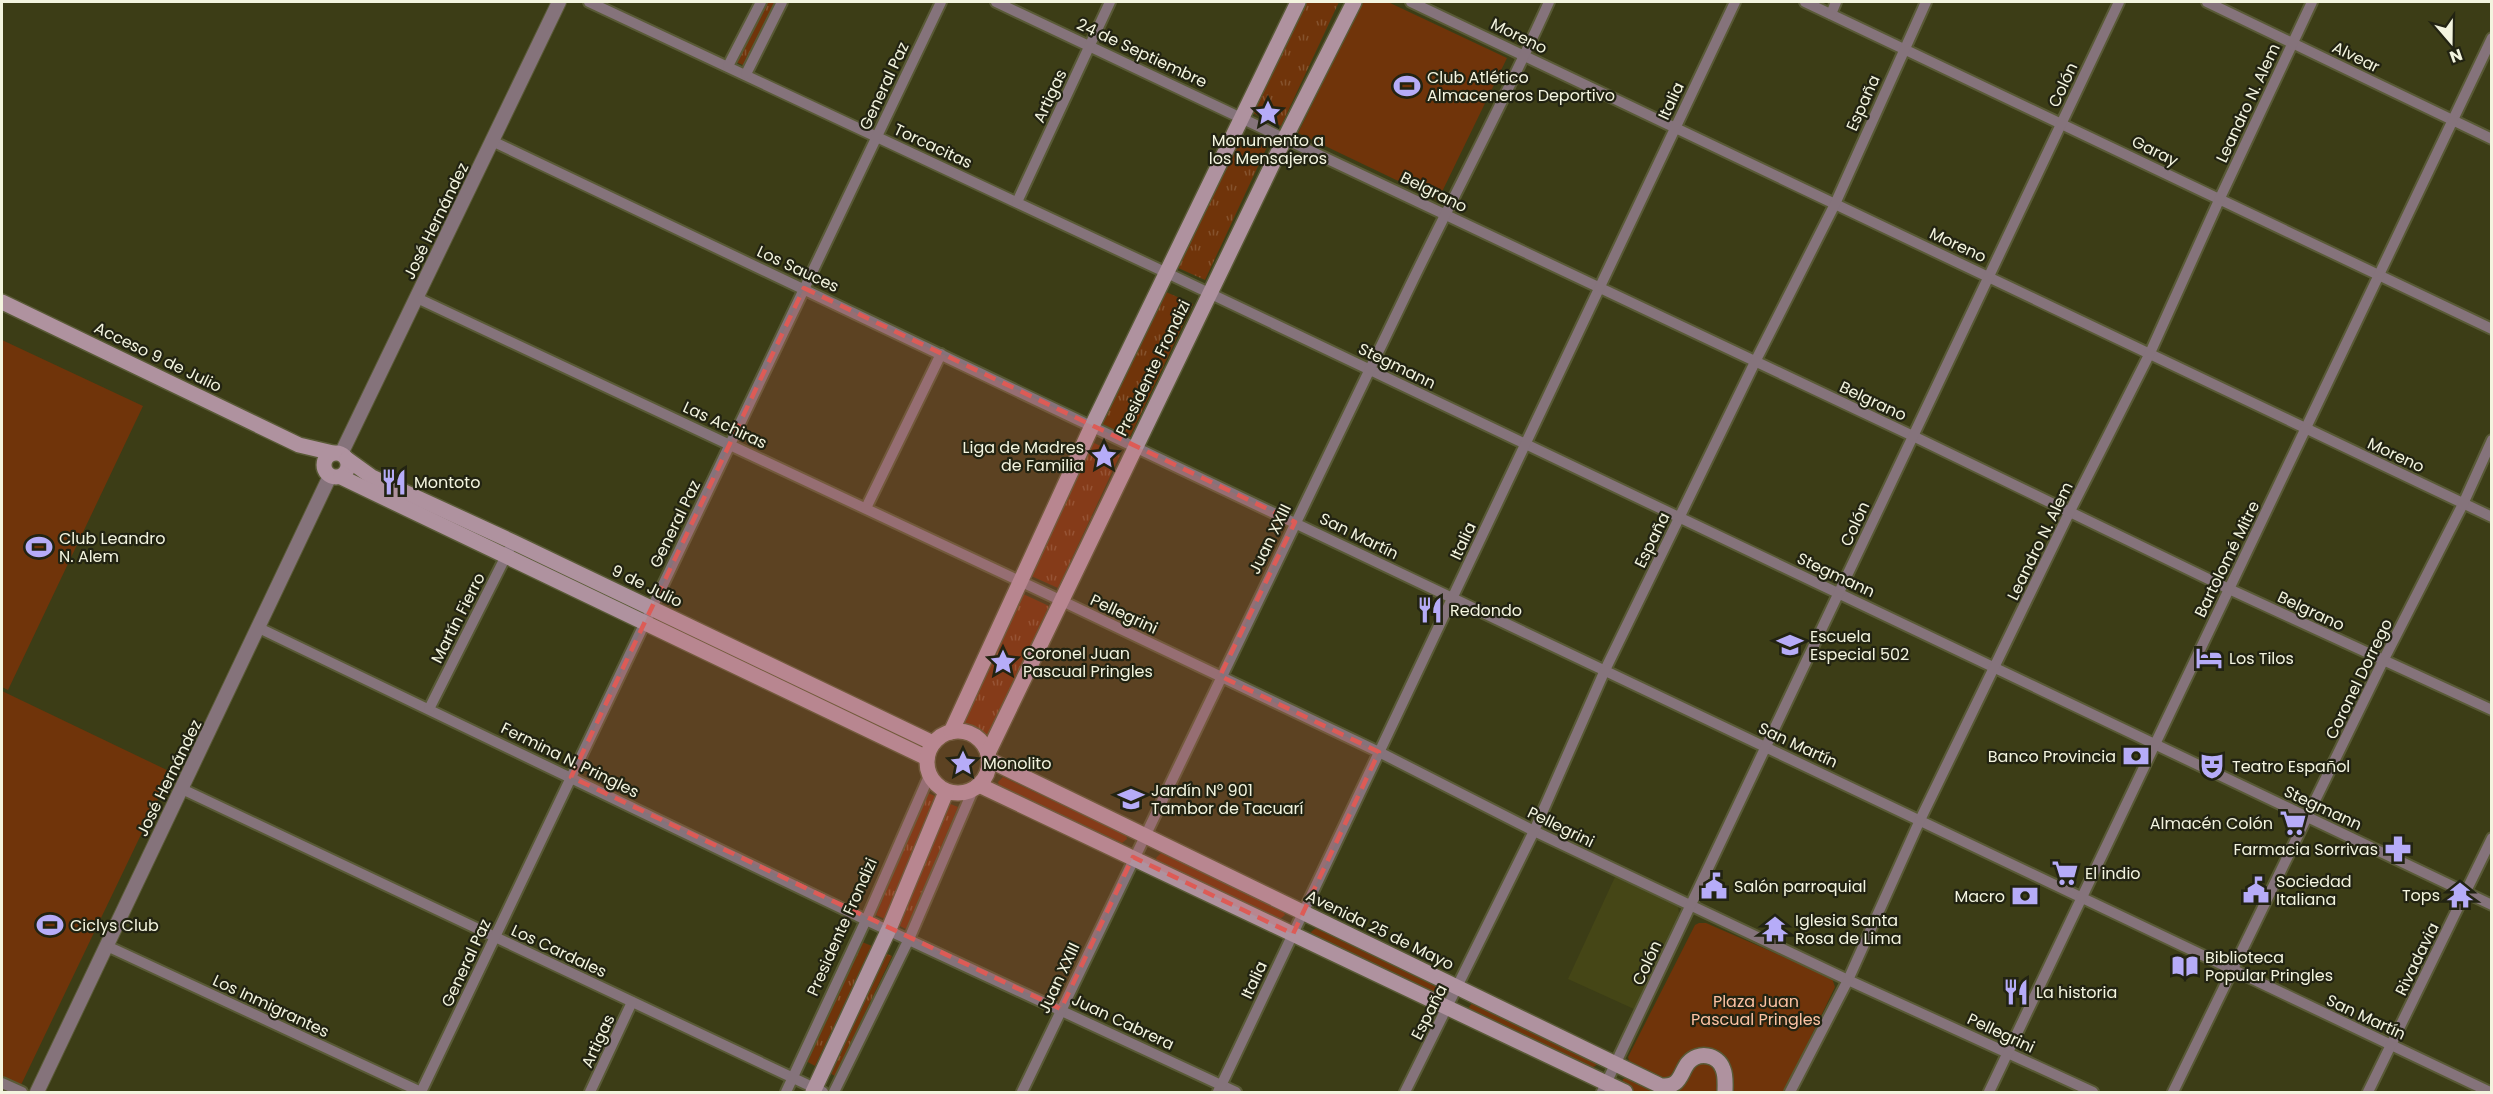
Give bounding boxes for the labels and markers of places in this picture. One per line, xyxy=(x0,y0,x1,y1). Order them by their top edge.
place label: Club Atlético Almaceneros Deportivo xyxy=(1427,66,1615,107)
sports icon: Club Atlético Almaceneros Deportivo xyxy=(1392,71,1422,101)
place icon: Monumento a los Mensajeros xyxy=(1253,98,1283,128)
place label: Monumento a los Mensajeros xyxy=(1209,129,1327,170)
place label: Liga de Madres de Familia xyxy=(963,436,1084,477)
place icon: Liga de Madres de Familia xyxy=(1089,441,1119,471)
restaurant icon: Montoto xyxy=(379,467,409,497)
place label: Montoto xyxy=(414,471,480,494)
place label: Club Leandro N. Alem xyxy=(59,527,166,568)
sports icon: Club Leandro N. Alem xyxy=(24,532,54,562)
restaurant icon: Redondo xyxy=(1415,595,1445,625)
place label: Redondo xyxy=(1450,599,1522,622)
place label: Escuela Especial 502 xyxy=(1810,625,1909,666)
school or university icon: Escuela Especial 502 xyxy=(1775,630,1805,660)
place label: Coronel Juan Pascual Pringles xyxy=(1023,642,1153,683)
hotel icon: Los Tilos xyxy=(2194,643,2224,673)
place icon: Coronel Juan Pascual Pringles xyxy=(988,647,1018,677)
place label: Los Tilos xyxy=(2229,647,2294,670)
bank icon: Banco Provincia xyxy=(2121,741,2151,771)
place label: Banco Provincia xyxy=(1988,745,2116,768)
place icon: Monolito xyxy=(948,748,978,778)
theatre icon: Teatro Español xyxy=(2197,751,2227,781)
place label: Monolito xyxy=(983,752,1051,775)
place label: Teatro Español xyxy=(2232,755,2350,778)
place label: Jardín N° 901 Tambor de Tacuarí xyxy=(1151,779,1303,820)
school or university icon: Jardín N° 901 Tambor de Tacuarí xyxy=(1116,784,1146,814)
supermarket icon: Almacén Colón xyxy=(2278,808,2308,838)
place label: Almacén Colón xyxy=(2150,812,2273,835)
pharmacy icon: Farmacia Sorrivas xyxy=(2383,834,2413,864)
place label: Farmacia Sorrivas xyxy=(2233,838,2378,861)
supermarket icon: El indio xyxy=(2050,858,2080,888)
place label: El indio xyxy=(2085,862,2141,885)
place label: Sociedad Italiana xyxy=(2276,870,2352,911)
public building icon: Salón parroquial xyxy=(1699,871,1729,901)
place label: Salón parroquial xyxy=(1734,875,1866,898)
public building icon: Sociedad Italiana xyxy=(2241,875,2271,905)
temple icon: Tops xyxy=(2445,880,2475,910)
bank icon: Macro xyxy=(2010,881,2040,911)
place label: Tops xyxy=(2402,884,2440,907)
place label: Macro xyxy=(1954,885,2005,908)
place label: Iglesia Santa Rosa de Lima xyxy=(1795,909,1902,950)
sports icon: Ciclys Club xyxy=(35,910,65,940)
place label: Ciclys Club xyxy=(70,914,159,937)
temple icon: Iglesia Santa Rosa de Lima xyxy=(1760,914,1790,944)
place label: Biblioteca Popular Pringles xyxy=(2205,946,2333,987)
library icon: Biblioteca Popular Pringles xyxy=(2170,951,2200,981)
restaurant icon: La historia xyxy=(2001,977,2031,1007)
place label: La historia xyxy=(2036,981,2117,1004)

